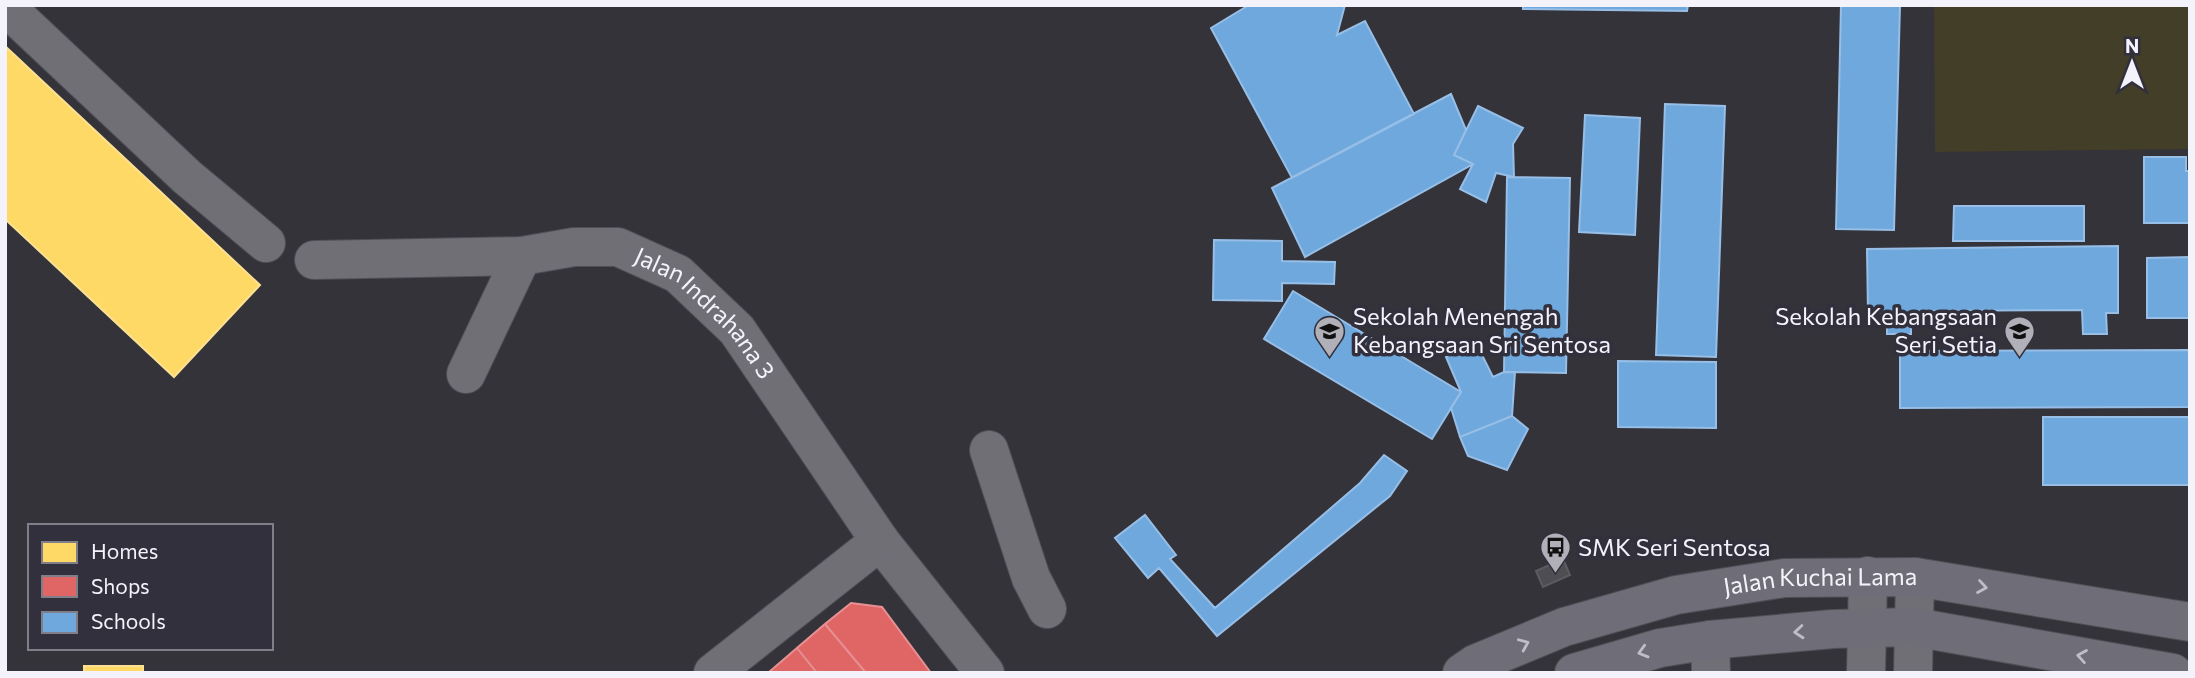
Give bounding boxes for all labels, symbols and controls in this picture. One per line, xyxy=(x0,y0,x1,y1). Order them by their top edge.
north arrow xyxy=(2097,28,2167,98)
text: N xyxy=(2125,34,2139,57)
street label: Jalan Indrahana 3 xyxy=(630,240,782,384)
place label: Sekolah Menengah Kebangsaan Sri Sentosa xyxy=(1353,301,1611,358)
place label: Sekolah Kebangsaan Seri Setia xyxy=(1775,301,1997,358)
school or university icon: Sekolah Menengah Kebangsaan Sri Sentosa xyxy=(1313,314,1347,358)
school or university icon: Sekolah Kebangsaan Seri Setia xyxy=(2003,314,2037,358)
legend xyxy=(28,524,273,650)
bus stop icon: SMK Seri Sentosa xyxy=(1538,531,1572,575)
place label: SMK Seri Sentosa xyxy=(1578,532,1771,561)
text: Homes xyxy=(91,538,158,563)
street label: Jalan Kuchai Lama xyxy=(1721,561,1917,600)
text: Shops xyxy=(91,573,150,598)
one-way arrow xyxy=(1976,579,1988,594)
text: Schools xyxy=(91,608,166,633)
one-way arrow xyxy=(1793,624,1804,639)
one-way arrow xyxy=(1517,638,1529,652)
one-way arrow xyxy=(1637,644,1649,659)
one-way arrow xyxy=(2076,649,2088,664)

